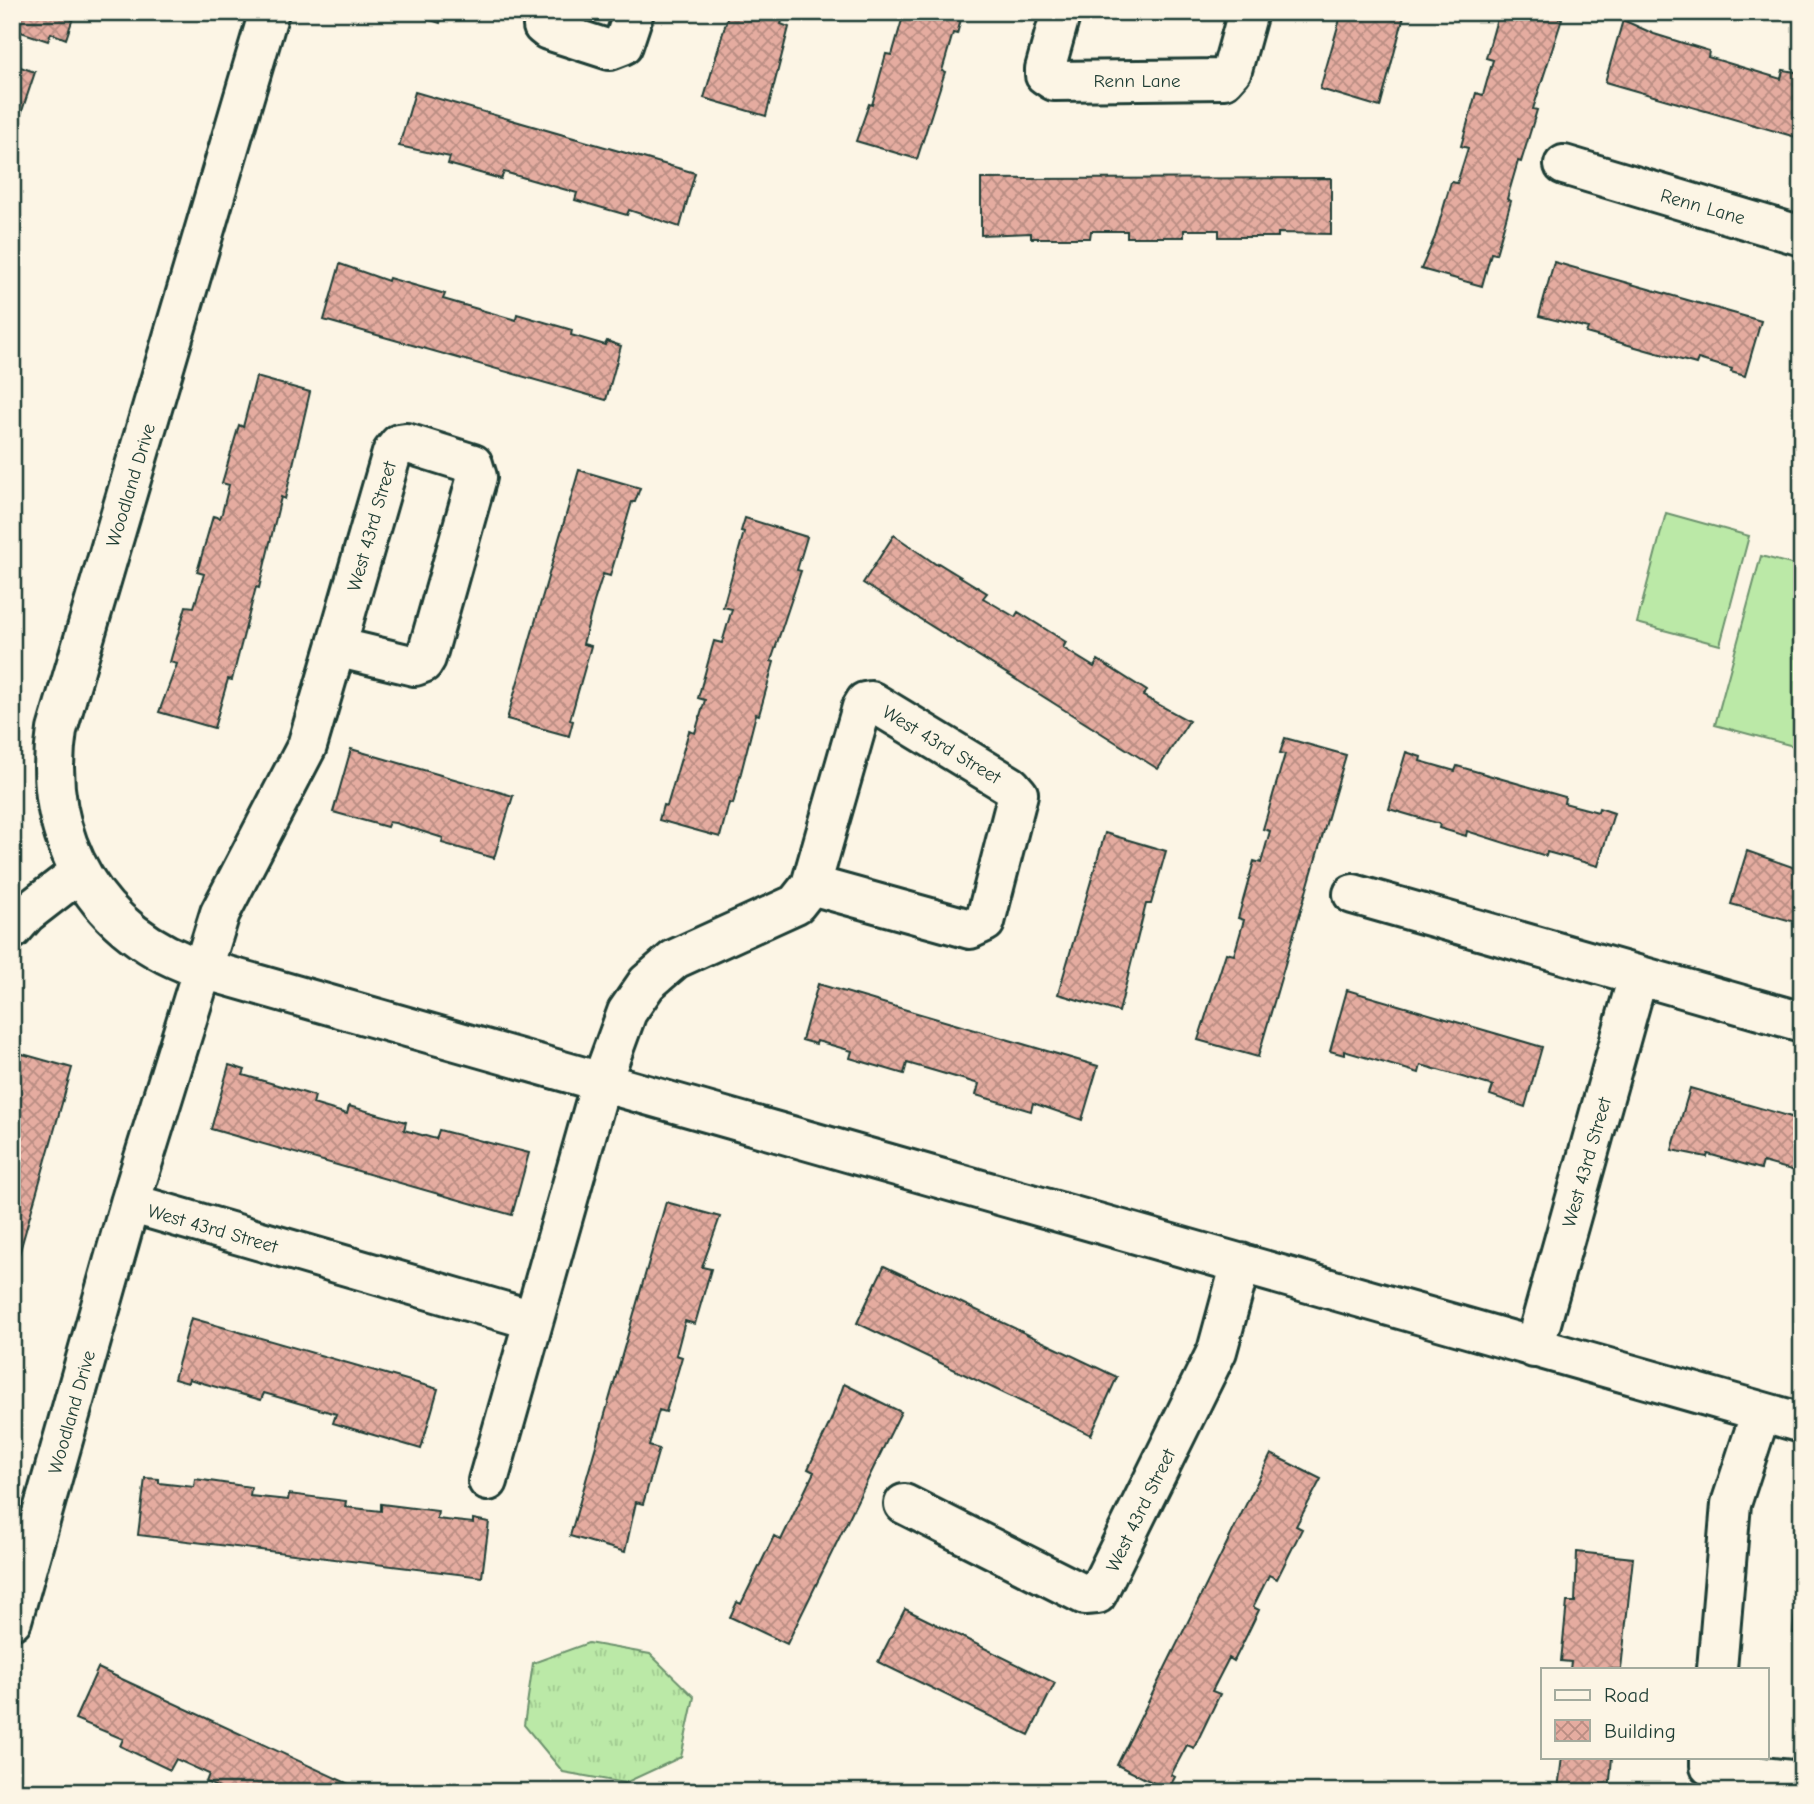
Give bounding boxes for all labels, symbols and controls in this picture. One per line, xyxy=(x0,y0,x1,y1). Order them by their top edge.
street label: Renn Lane xyxy=(1094,70,1180,92)
street label: Renn Lane xyxy=(1658,184,1748,230)
street label: Woodland Drive xyxy=(102,421,160,550)
street label: West 43rd Street xyxy=(343,458,401,594)
street label: West 43rd Street xyxy=(878,701,1005,789)
street label: West 43rd Street xyxy=(1558,1094,1616,1230)
street label: West 43rd Street xyxy=(145,1200,281,1258)
street label: Woodland Drive xyxy=(44,1348,100,1477)
street label: West 43rd Street xyxy=(1102,1445,1180,1576)
legend xyxy=(1541,1668,1769,1758)
text: Road xyxy=(1604,1683,1649,1707)
text: Building xyxy=(1604,1719,1676,1743)

